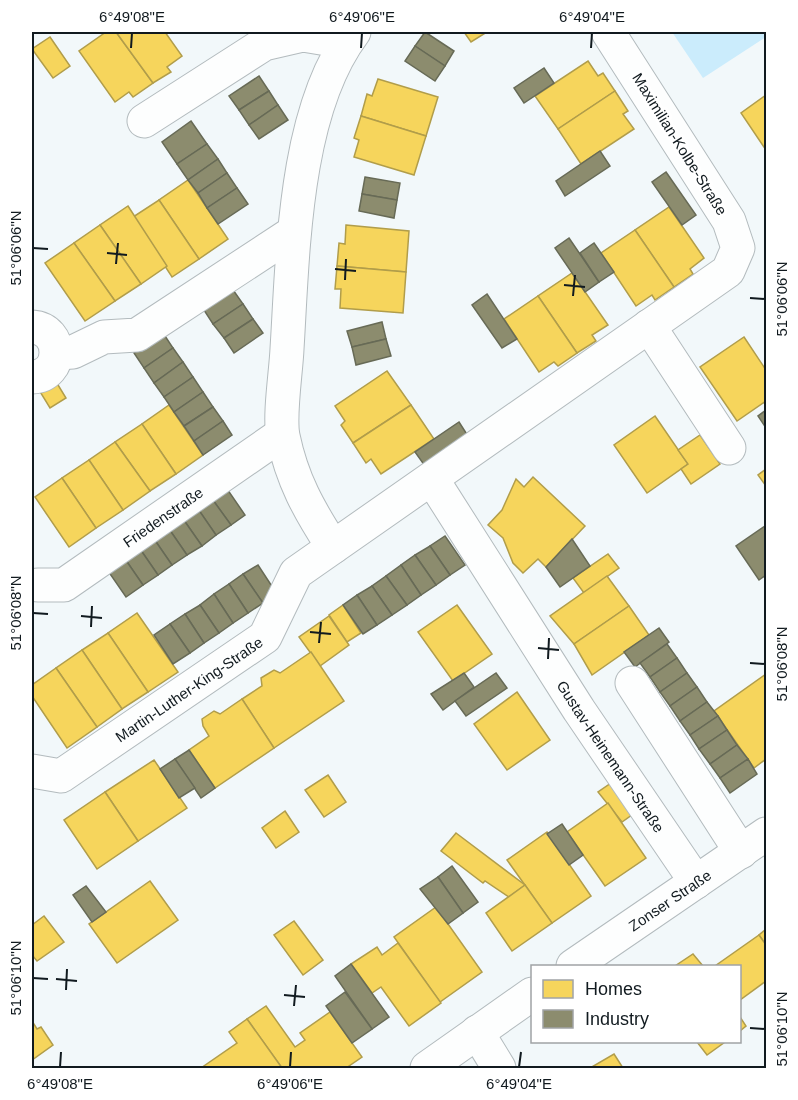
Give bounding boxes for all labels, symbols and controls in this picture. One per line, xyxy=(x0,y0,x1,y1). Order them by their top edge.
text: 6°49'08"E xyxy=(99,8,165,25)
text: 6°49'06"E xyxy=(329,8,395,25)
text: 6°49'04"E xyxy=(559,8,625,25)
street label: Maximilian-Kolbe-Straße xyxy=(629,70,731,218)
text: 51°06'06"N xyxy=(7,210,24,286)
text: 51°06'06"N xyxy=(773,261,790,337)
street label: Friedenstraße xyxy=(119,483,206,550)
text: 51°06'08"N xyxy=(7,575,24,651)
text: 51°06'08"N xyxy=(773,626,790,702)
street label: Martin-Luther-King-Straße xyxy=(112,633,266,745)
street label: Gustav-Heinemann-Straße xyxy=(554,677,668,835)
street label: Zonser Straße xyxy=(625,866,714,934)
text: 51°06'10"N xyxy=(7,940,24,1016)
legend xyxy=(531,965,741,1043)
text: Homes xyxy=(585,979,642,999)
text: 51°06'10"N xyxy=(773,991,790,1067)
text: Industry xyxy=(585,1009,649,1029)
text: 6°49'08"E xyxy=(27,1075,93,1092)
text: 6°49'06"E xyxy=(257,1075,323,1092)
text: 6°49'04"E xyxy=(486,1075,552,1092)

